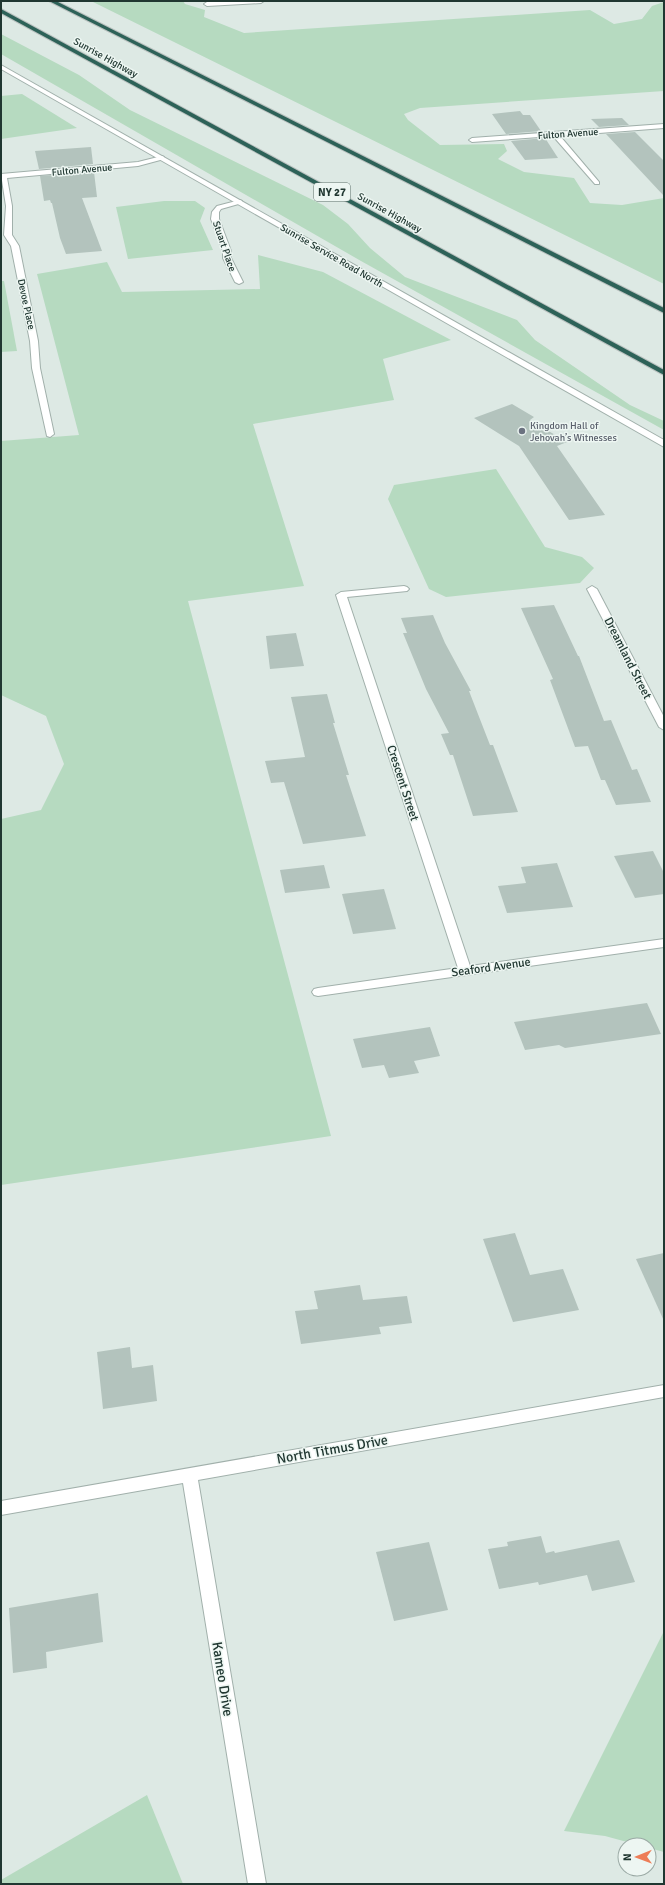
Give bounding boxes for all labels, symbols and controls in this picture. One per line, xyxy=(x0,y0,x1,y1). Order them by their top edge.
street label: Sunrise Highway xyxy=(71,35,140,81)
street label: Fulton Avenue xyxy=(537,126,599,142)
street label: Fulton Avenue xyxy=(51,161,113,179)
road number: NY 27 xyxy=(314,183,350,201)
street label: Sunrise Highway xyxy=(355,190,424,236)
street label: Stuart Place xyxy=(210,220,238,273)
street label: Sunrise Service Road North xyxy=(278,222,385,290)
street label: Devoe Place xyxy=(15,278,37,331)
place label: Kingdom Hall of Jehovah’s Witnesses xyxy=(530,420,617,444)
marker: Kingdom Hall of Jehovah’s Witnesses xyxy=(517,426,527,436)
street label: Dreamland Street xyxy=(600,615,655,702)
street label: Crescent Street xyxy=(383,743,422,823)
street label: Seaford Avenue xyxy=(451,955,532,980)
street label: North Titmus Drive xyxy=(275,1431,389,1468)
street label: Kameo Drive xyxy=(208,1641,237,1718)
north arrow xyxy=(617,1837,657,1877)
text: N xyxy=(621,1853,634,1861)

